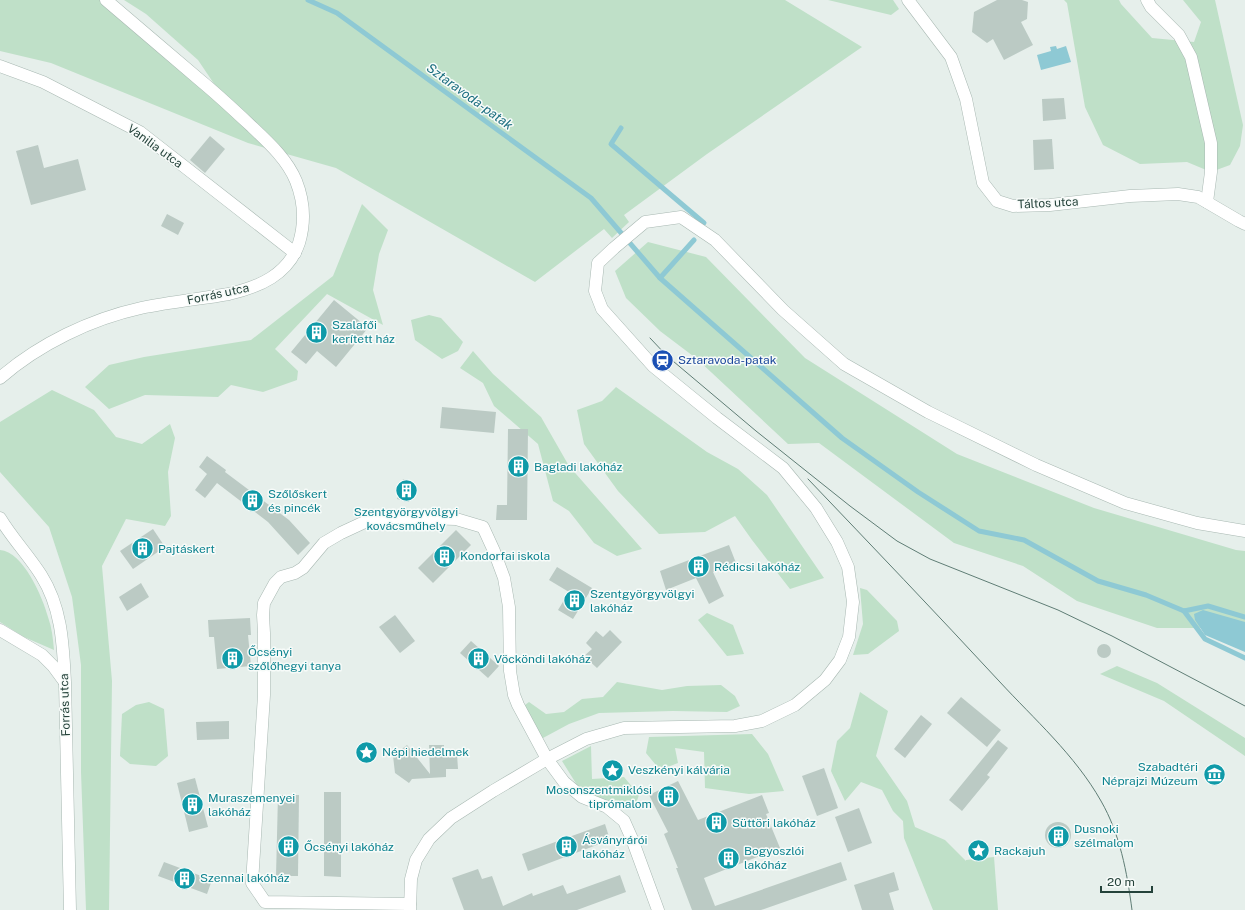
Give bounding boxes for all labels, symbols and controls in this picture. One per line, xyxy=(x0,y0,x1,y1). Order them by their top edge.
water label: Sztaravoda-patak xyxy=(424,60,516,133)
street label: Vanilia utca xyxy=(125,121,185,171)
street label: Táltos utca xyxy=(1017,194,1079,212)
street label: Forrás utca xyxy=(186,281,250,307)
place label: Szalafői kerített ház xyxy=(332,318,395,346)
building icon: Szalafői kerített ház xyxy=(304,319,330,345)
station icon: Sztaravoda-patak xyxy=(650,347,676,373)
place label: Sztaravoda-patak xyxy=(678,353,777,367)
building icon: Bagladi lakóház xyxy=(505,454,531,480)
place label: Bagladi lakóház xyxy=(534,460,622,474)
building icon: Szentgyörgyvölgyi kovácsműhely xyxy=(393,478,419,504)
place label: Szőlőskert és pincék xyxy=(268,487,327,515)
building icon: Szőlőskert és pincék xyxy=(239,488,265,514)
place label: Szentgyörgyvölgyi kovácsműhely xyxy=(354,505,458,533)
building icon: Pajtáskert xyxy=(130,536,156,562)
place label: Pajtáskert xyxy=(158,542,215,556)
building icon: Kondorfai iskola xyxy=(431,543,457,569)
place label: Kondorfai iskola xyxy=(460,549,550,563)
building icon: Rédicsi lakóház xyxy=(685,554,711,580)
place label: Rédicsi lakóház xyxy=(714,560,800,574)
place label: Szentgyörgyvölgyi lakóház xyxy=(590,587,694,615)
building icon: Szentgyörgyvölgyi lakóház xyxy=(561,588,587,614)
place label: Őcsényi szőlőhegyi tanya xyxy=(248,645,341,673)
building icon: Őcsényi szőlőhegyi tanya xyxy=(220,646,246,672)
building icon: Vöcköndi lakóház xyxy=(466,646,492,672)
place label: Vöcköndi lakóház xyxy=(494,652,591,666)
street label: Forrás utca xyxy=(57,673,73,737)
place icon: Népi hiedelmek xyxy=(353,739,379,765)
place label: Népi hiedelmek xyxy=(382,745,469,759)
place icon: Veszkényi kálvária xyxy=(599,757,625,783)
place label: Szabadtéri Néprajzi Múzeum xyxy=(1102,760,1198,788)
museum icon: Szabadtéri Néprajzi Múzeum xyxy=(1201,761,1227,787)
place label: Veszkényi kálvária xyxy=(628,763,730,777)
place label: Mosonszentmiklósi tiprómalom xyxy=(546,783,652,811)
building icon: Mosonszentmiklósi tiprómalom xyxy=(655,784,681,810)
place label: Muraszemenyei lakóház xyxy=(208,791,295,819)
building icon: Muraszemenyei lakóház xyxy=(179,792,205,818)
building icon: Süttöri lakóház xyxy=(704,810,730,836)
place label: Süttöri lakóház xyxy=(732,816,816,830)
place label: Dusnoki szélmalom xyxy=(1074,822,1134,850)
building icon: Dusnoki szélmalom xyxy=(1045,823,1071,849)
place label: Ásványrárói lakóház xyxy=(582,833,648,861)
building icon: Őcsényi lakóház xyxy=(275,834,301,860)
building icon: Ásványrárói lakóház xyxy=(553,834,579,860)
place icon: Rackajuh xyxy=(966,838,992,864)
place label: Őcsényi lakóház xyxy=(304,840,394,854)
place label: Bogyoszlói lakóház xyxy=(744,844,804,872)
place label: Rackajuh xyxy=(994,844,1045,858)
building icon: Bogyoszlói lakóház xyxy=(715,845,741,871)
building icon: Szennai lakóház xyxy=(172,865,198,891)
scale bar xyxy=(1101,868,1152,894)
place label: Szennai lakóház xyxy=(200,871,290,885)
text: 20 m xyxy=(1107,875,1135,889)

